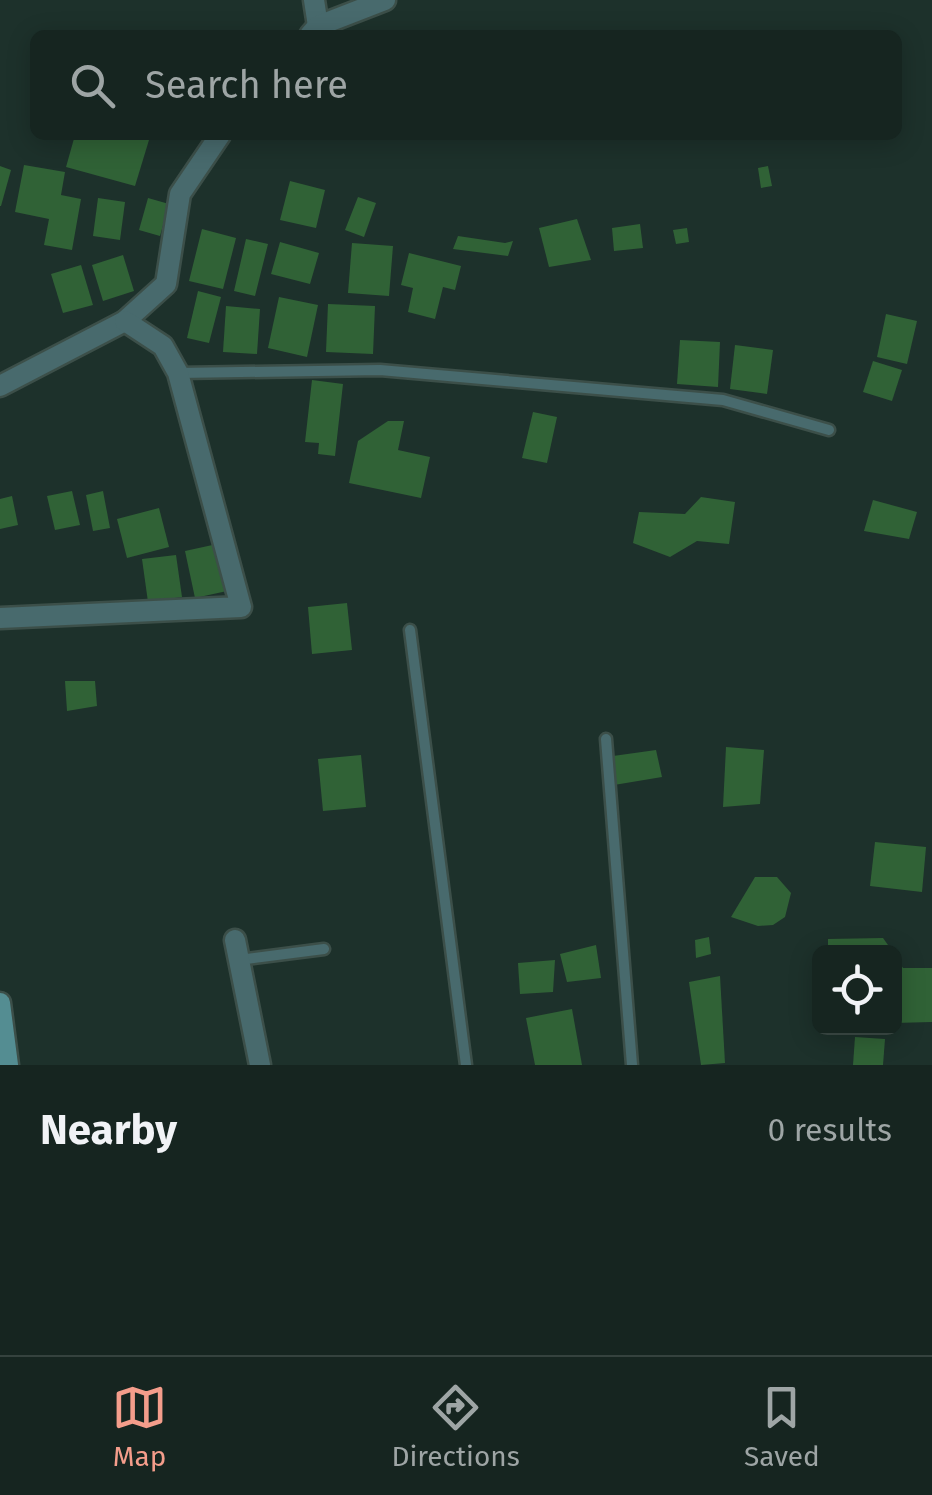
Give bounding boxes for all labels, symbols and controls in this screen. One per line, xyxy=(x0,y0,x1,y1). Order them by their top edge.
search box xyxy=(30,30,902,140)
icon: search xyxy=(65,58,120,113)
text: Search here xyxy=(145,62,348,108)
map controls xyxy=(812,945,902,1035)
button: locate xyxy=(812,945,902,1035)
text: Nearby xyxy=(40,1105,177,1155)
text: 0 results xyxy=(767,1111,892,1149)
tab: Map xyxy=(112,1380,167,1473)
tab: Directions xyxy=(391,1380,520,1473)
tab: Saved xyxy=(744,1380,820,1473)

